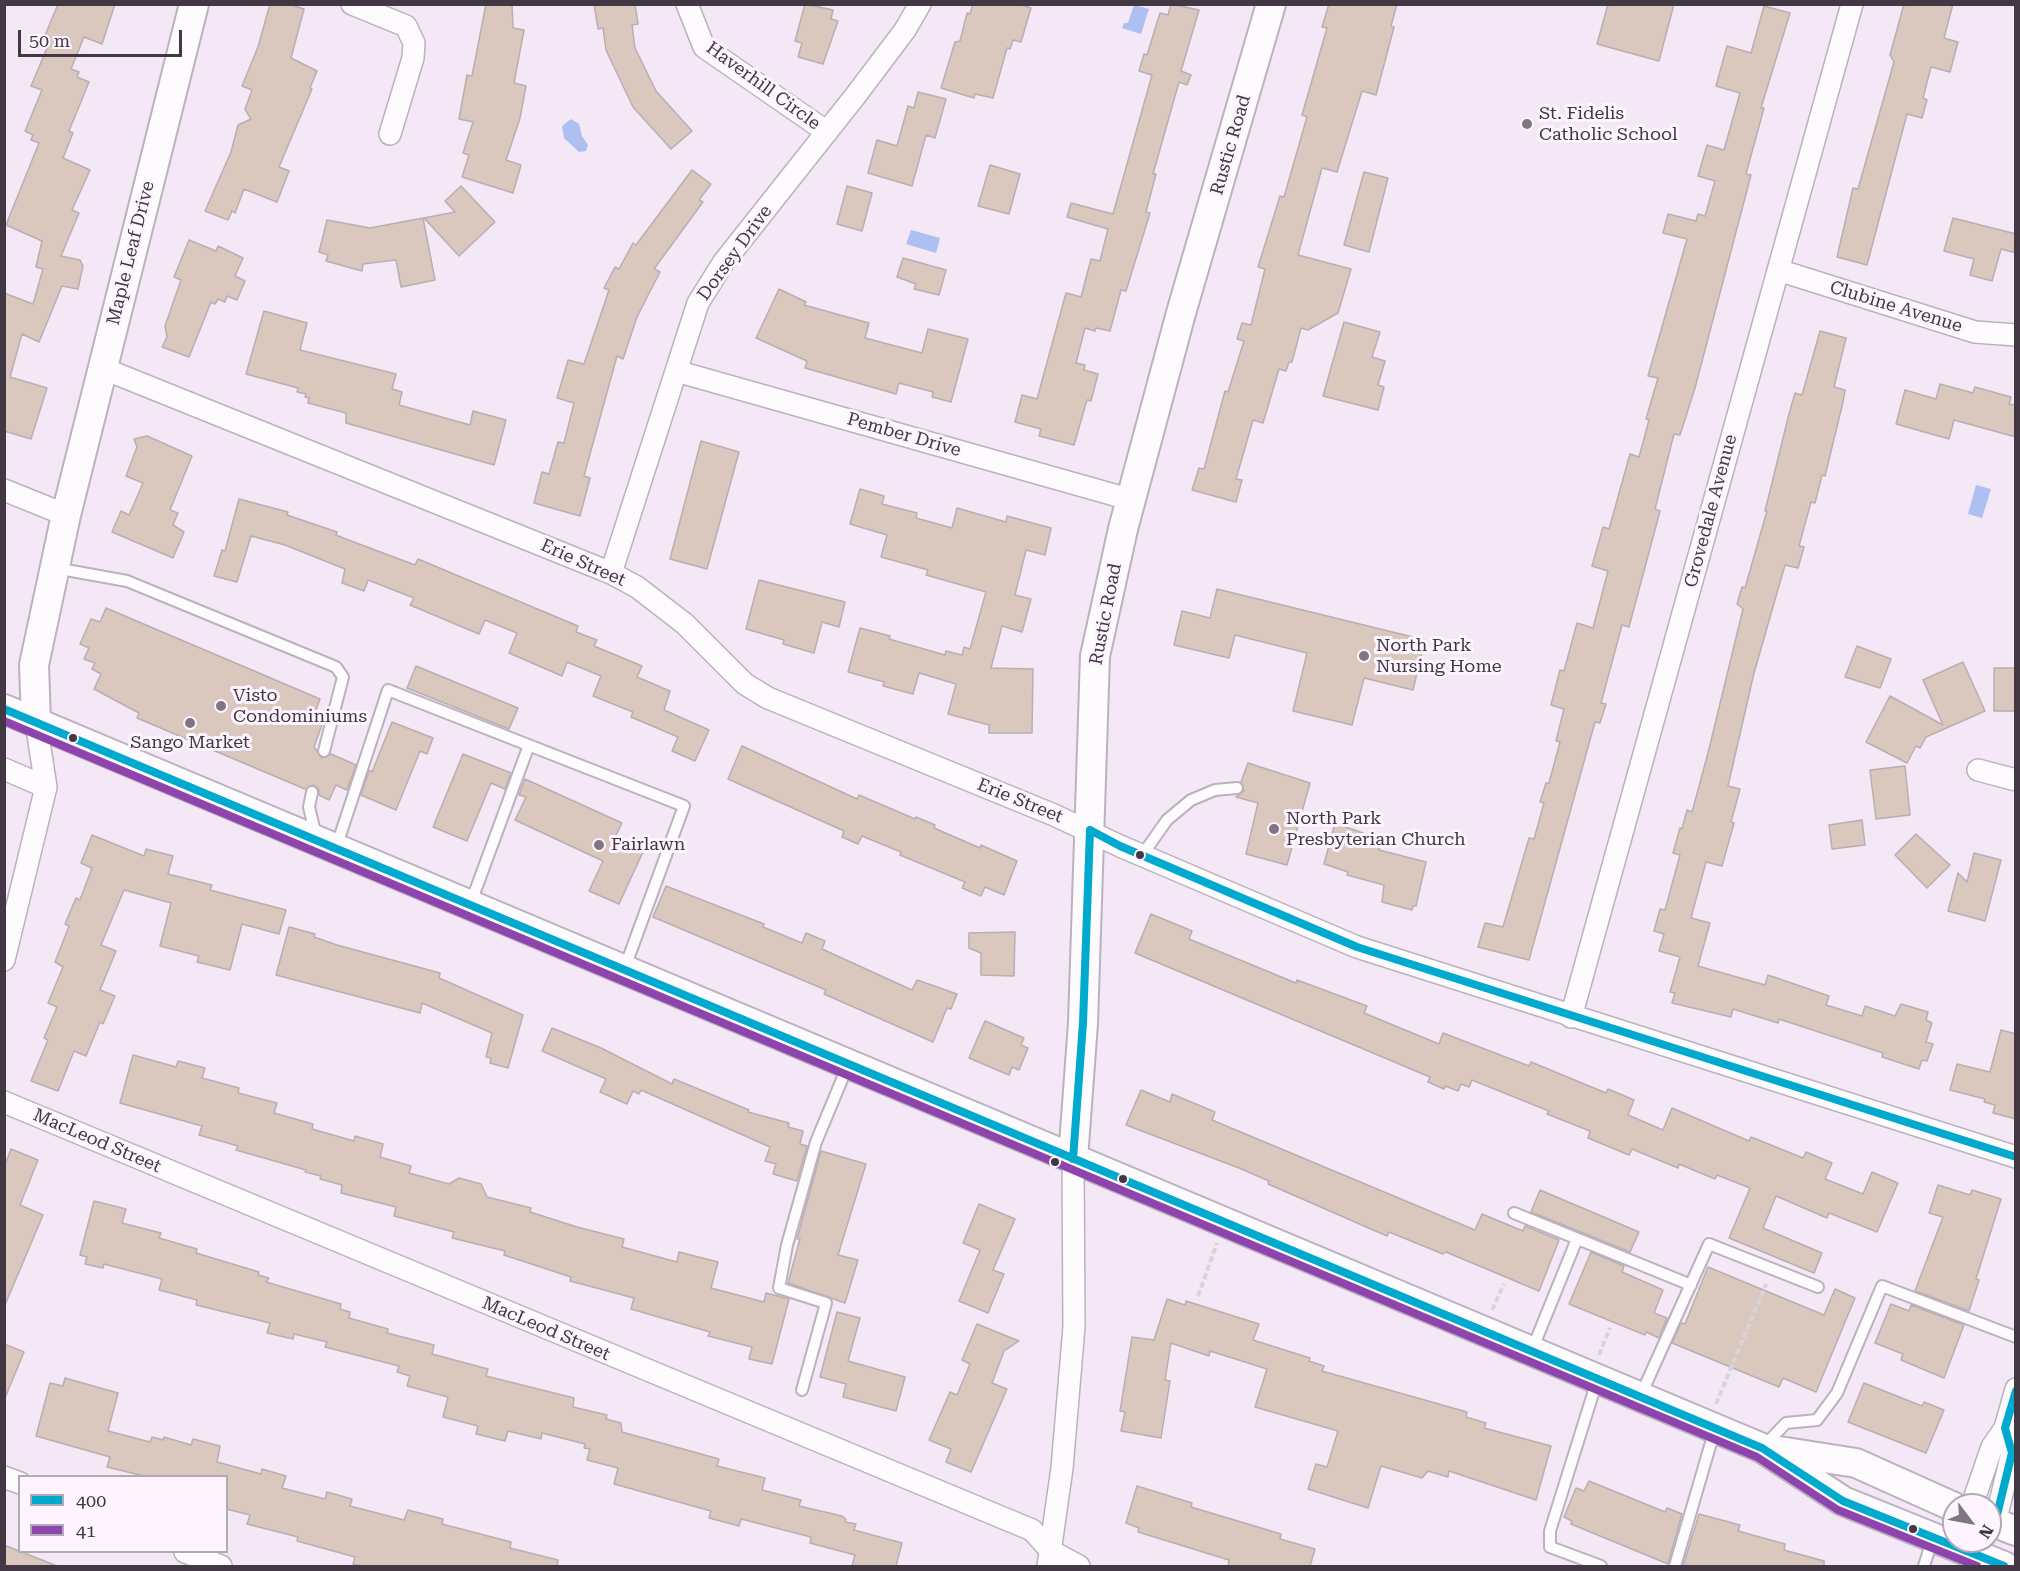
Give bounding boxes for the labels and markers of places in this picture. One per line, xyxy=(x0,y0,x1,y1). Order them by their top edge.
place label: St. Fidelis Catholic School xyxy=(1539,103,1678,146)
marker: St. Fidelis Catholic School xyxy=(1520,117,1534,131)
place label: North Park Nursing Home xyxy=(1376,635,1502,678)
marker: North Park Nursing Home xyxy=(1357,649,1371,663)
place label: Visto Condominiums xyxy=(233,685,367,728)
marker: Visto Condominiums xyxy=(214,699,228,713)
marker: Sango Market xyxy=(183,716,197,730)
unlabelled marker xyxy=(67,732,79,744)
place label: Sango Market xyxy=(130,732,250,754)
place label: North Park Presbyterian Church xyxy=(1286,808,1466,850)
marker: North Park Presbyterian Church xyxy=(1267,822,1281,836)
place label: Fairlawn xyxy=(611,834,685,856)
marker: Fairlawn xyxy=(592,838,606,852)
unlabelled marker xyxy=(1134,849,1146,861)
unlabelled marker xyxy=(1049,1156,1061,1168)
unlabelled marker xyxy=(1117,1173,1129,1185)
unlabelled marker xyxy=(1907,1523,1919,1535)

